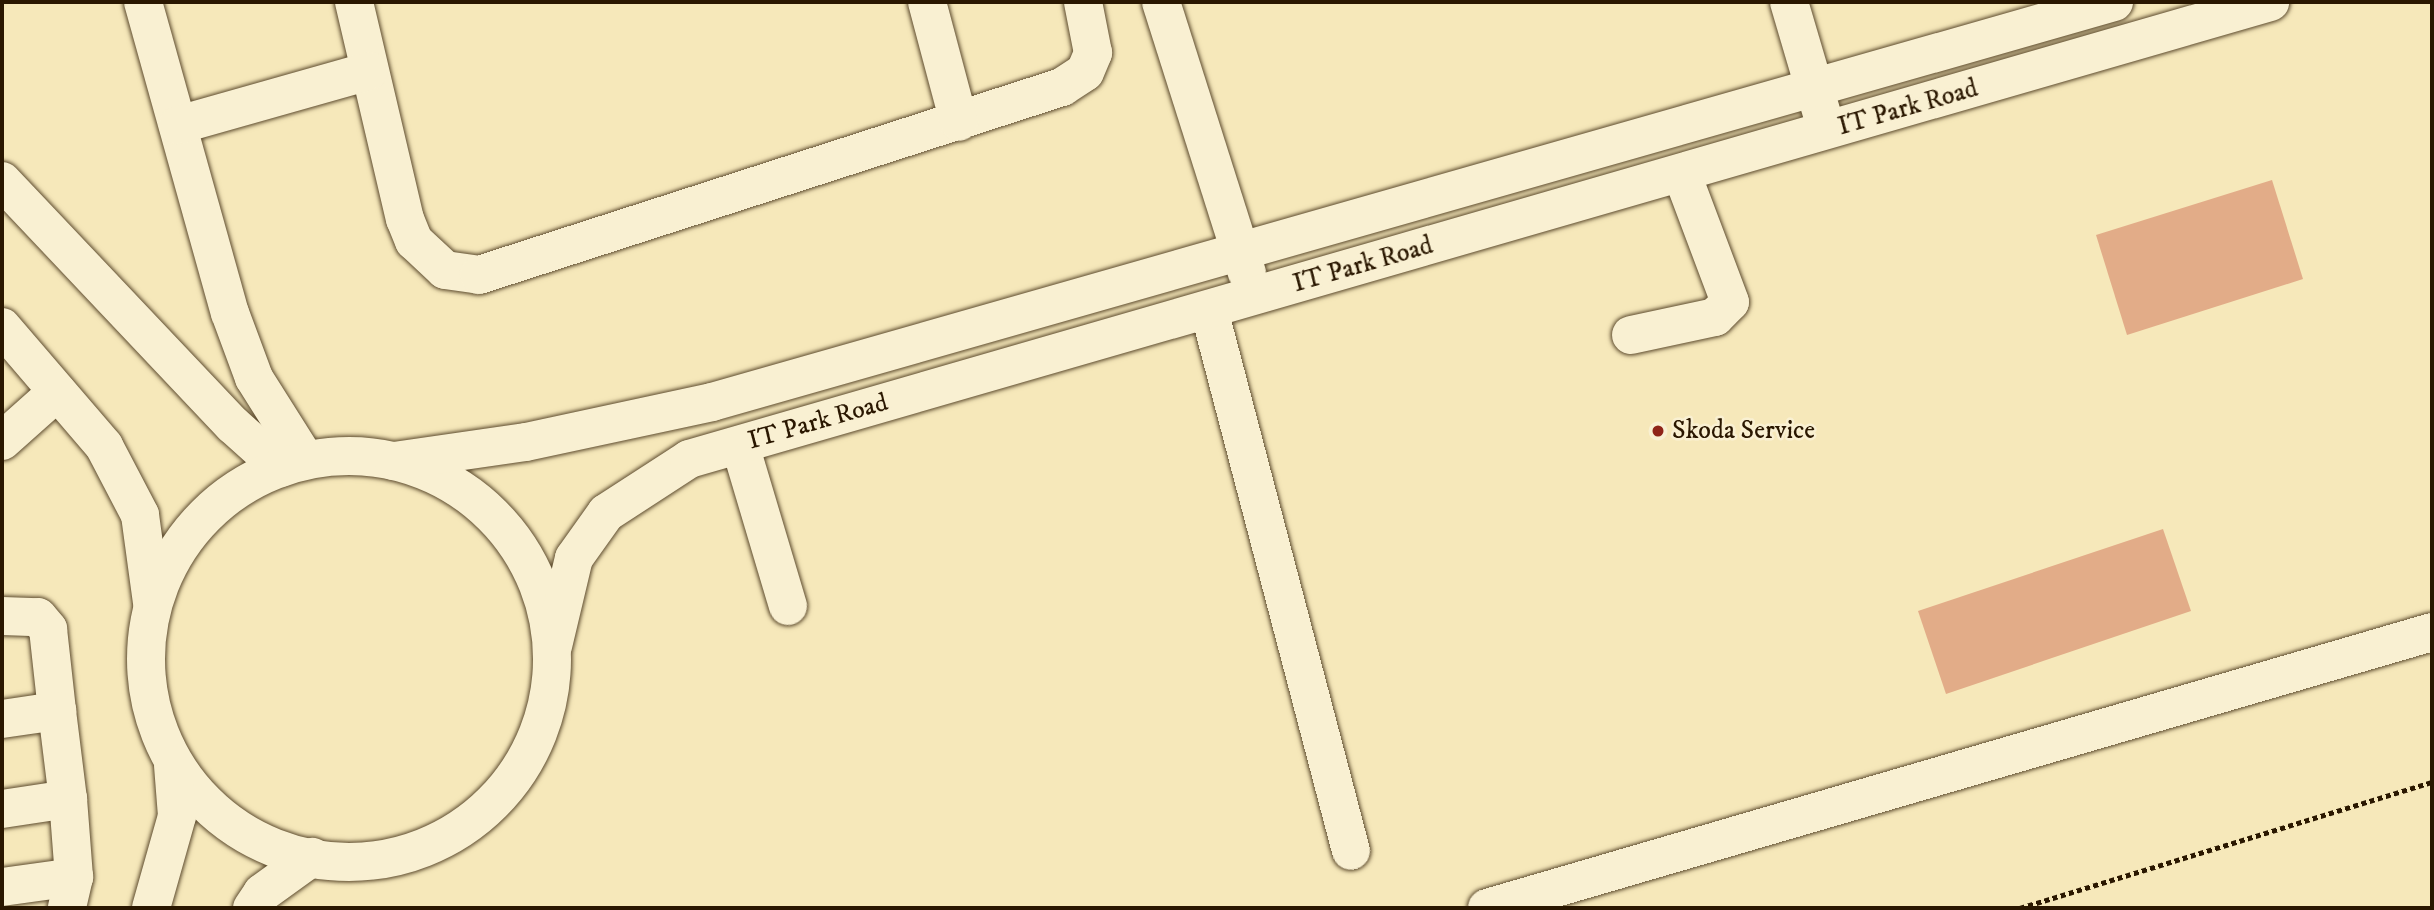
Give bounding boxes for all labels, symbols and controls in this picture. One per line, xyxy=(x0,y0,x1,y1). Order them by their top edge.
street label: IT Park Road xyxy=(1835,73,1981,143)
street label: IT Park Road xyxy=(1290,230,1436,300)
street label: IT Park Road xyxy=(745,387,891,457)
place label: Skoda Service xyxy=(1672,415,1815,447)
marker: Skoda Service xyxy=(1650,423,1666,439)

